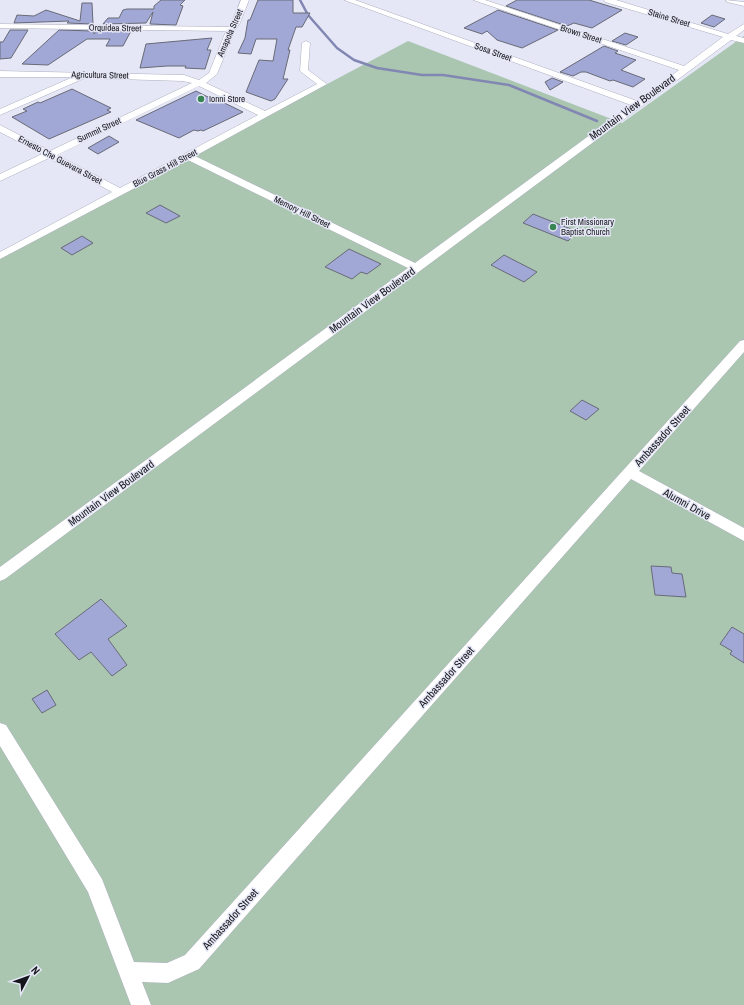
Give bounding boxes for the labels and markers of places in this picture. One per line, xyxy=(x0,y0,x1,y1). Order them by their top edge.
place label: Ionni Store xyxy=(209,93,245,105)
marker: Ionni Store xyxy=(196,94,206,104)
place label: First Missionary Baptist Church xyxy=(561,216,614,238)
marker: First Missionary Baptist Church xyxy=(548,222,558,232)

